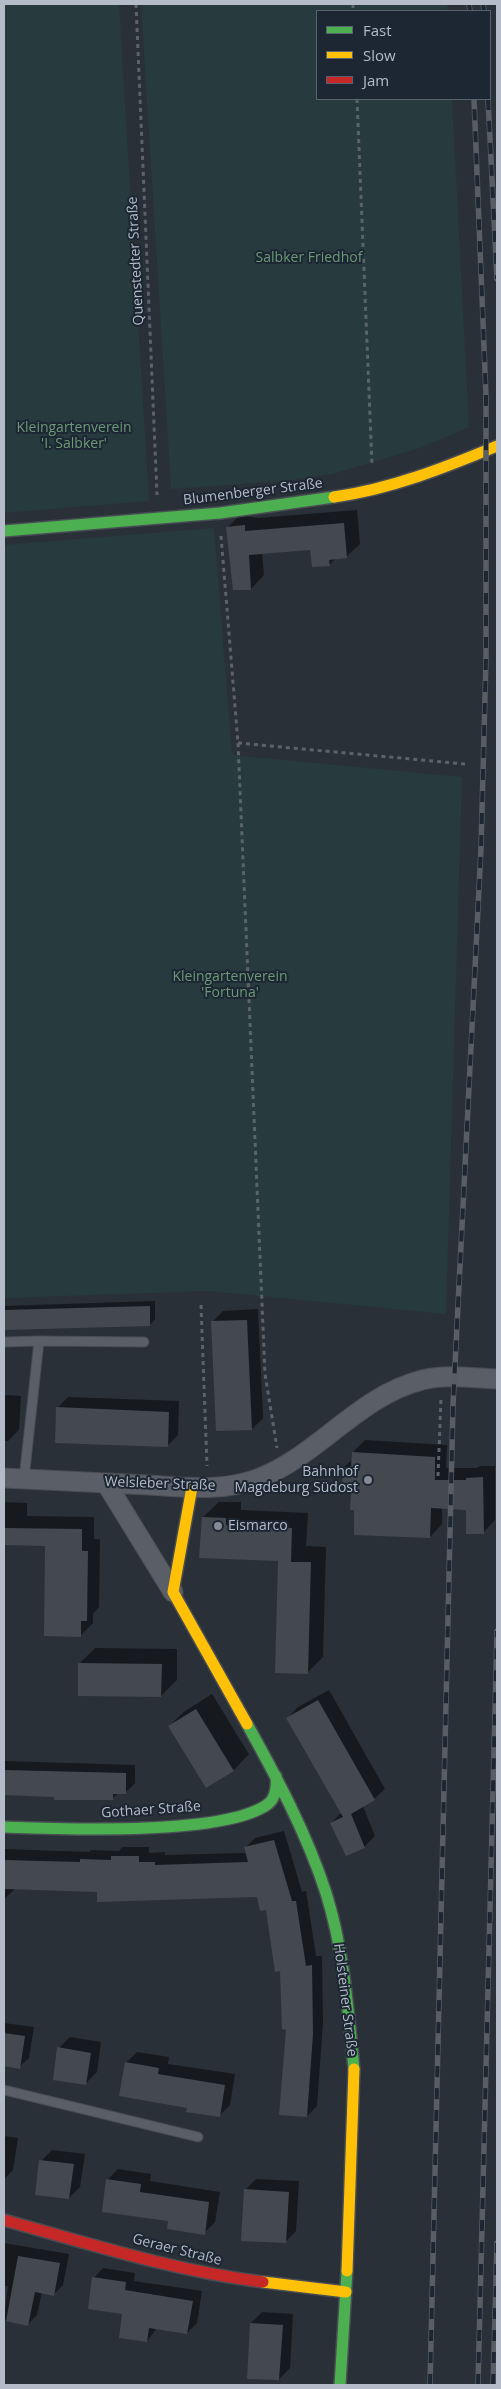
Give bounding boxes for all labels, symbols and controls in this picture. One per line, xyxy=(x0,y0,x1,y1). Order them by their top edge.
legend xyxy=(316,10,491,100)
text: Fast xyxy=(363,20,392,40)
text: Slow xyxy=(363,45,396,65)
text: Jam xyxy=(363,70,389,90)
street label: Quenstedter Straße xyxy=(124,196,148,326)
park label: Salbker Friedhof xyxy=(256,250,362,266)
park label: Kleingartenverein 'I. Salbker' xyxy=(16,420,132,452)
street label: Blumenberger Straße xyxy=(182,475,324,509)
park label: Kleingartenverein 'Fortuna' xyxy=(172,969,288,1002)
place label: Bahnhof Magdeburg Südost xyxy=(235,1464,358,1496)
street label: Welsleber Straße xyxy=(104,1474,216,1494)
marker: Bahnhof Magdeburg Südost xyxy=(362,1474,374,1486)
place label: Eismarco xyxy=(228,1518,288,1534)
marker: Eismarco xyxy=(212,1520,224,1532)
street label: Gothaer Straße xyxy=(101,1798,201,1822)
street label: Holsteiner Straße xyxy=(330,1942,360,2058)
street label: Geraer Straße xyxy=(131,2231,223,2269)

